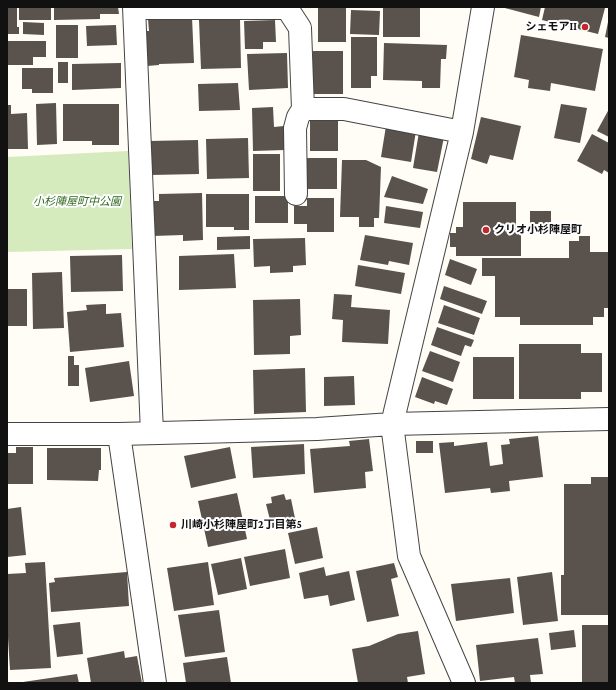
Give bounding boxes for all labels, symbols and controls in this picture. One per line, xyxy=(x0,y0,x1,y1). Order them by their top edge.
place label: シェモアII xyxy=(526,20,577,34)
marker: シェモアII xyxy=(580,22,590,32)
park label: 小杉陣屋町中公園 xyxy=(33,195,121,209)
place label: クリオ小杉陣屋町 xyxy=(494,223,582,237)
marker: クリオ小杉陣屋町 xyxy=(481,225,491,235)
place label: 川崎小杉陣屋町2丁目第5 xyxy=(181,518,302,532)
marker: 川崎小杉陣屋町2丁目第5 xyxy=(168,520,178,530)

